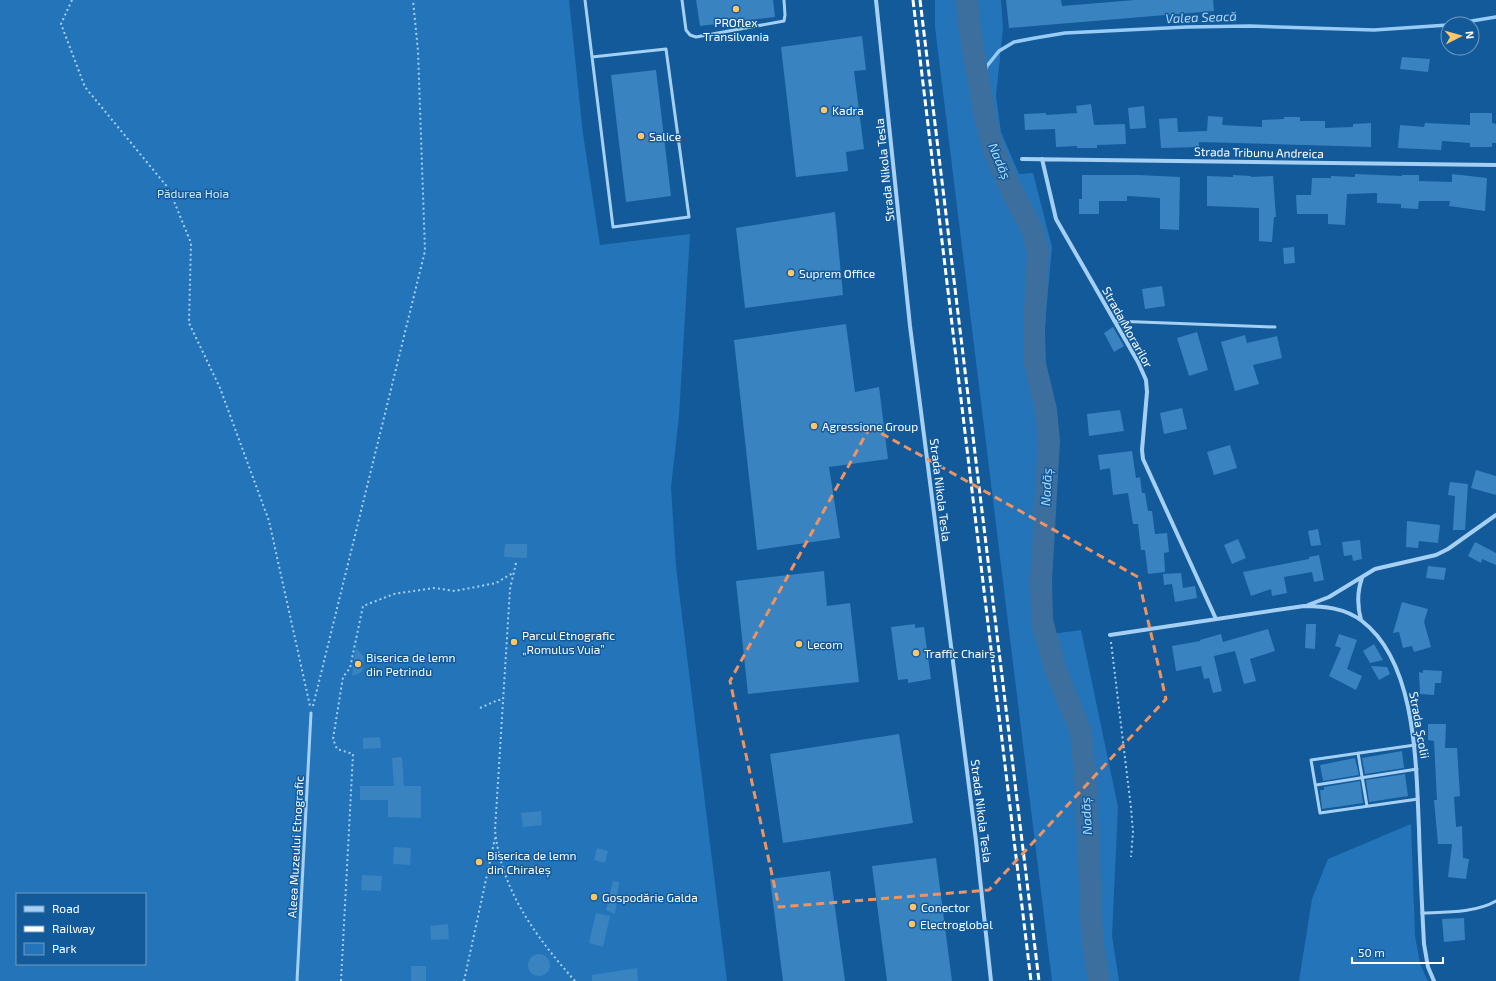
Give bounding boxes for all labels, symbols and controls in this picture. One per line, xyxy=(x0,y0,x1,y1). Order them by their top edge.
marker: PROflex Transilvania xyxy=(731,4,741,14)
water label: Valea Seacă xyxy=(1165,8,1237,26)
place label: PROflex Transilvania xyxy=(703,15,769,43)
north arrow xyxy=(1440,16,1480,56)
text: N xyxy=(1464,30,1477,40)
place label: Kadra xyxy=(832,103,864,117)
marker: Kadra xyxy=(819,105,829,115)
street label: Strada Nikola Tesla xyxy=(872,118,896,222)
place label: Salice xyxy=(649,129,681,143)
marker: Salice xyxy=(636,131,646,141)
water label: Nadăș xyxy=(984,140,1015,182)
street label: Strada Tribunu Andreica xyxy=(1194,144,1324,160)
park label: Pădurea Hoia xyxy=(157,186,229,200)
place label: Suprem Office xyxy=(799,266,875,280)
marker: Suprem Office xyxy=(786,268,796,278)
street label: Strada Morarilor xyxy=(1100,284,1156,370)
place label: Agressione Group xyxy=(822,419,918,433)
marker: Agressione Group xyxy=(809,421,819,431)
street label: Strada Nikola Tesla xyxy=(928,438,954,542)
water label: Nadăș xyxy=(1037,467,1056,506)
place label: Parcul Etnografic „Romulus Vuia” xyxy=(522,628,615,656)
marker: Parcul Etnografic „Romulus Vuia” xyxy=(509,637,519,647)
place label: Lecom xyxy=(807,637,843,651)
marker: Lecom xyxy=(794,639,804,649)
place label: Traffic Chairs xyxy=(924,646,995,660)
marker: Traffic Chairs xyxy=(911,648,921,658)
place label: Biserica de lemn din Petrindu xyxy=(366,650,455,678)
marker: Biserica de lemn din Petrindu xyxy=(353,659,363,669)
street label: Strada Școlii xyxy=(1405,690,1433,760)
street label: Strada Nikola Tesla xyxy=(969,759,995,863)
street label: Aleea Muzeului Etnografic xyxy=(284,775,306,918)
water label: Nadăș xyxy=(1077,796,1096,835)
place label: Biserica de lemn din Chiraleș xyxy=(487,848,576,878)
marker: Biserica de lemn din Chiraleș xyxy=(474,857,484,867)
place label: Gospodărie Galda xyxy=(602,890,698,904)
marker: Gospodărie Galda xyxy=(589,892,599,902)
legend xyxy=(16,893,146,965)
place label: Conector xyxy=(921,900,970,914)
text: Road xyxy=(52,901,80,915)
marker: Conector xyxy=(908,902,918,912)
place label: Electroglobal xyxy=(920,917,993,931)
marker: Electroglobal xyxy=(907,919,917,929)
text: Railway xyxy=(52,921,96,935)
scale bar xyxy=(1352,939,1443,965)
text: Park xyxy=(52,941,77,955)
text: 50 m xyxy=(1358,945,1385,959)

